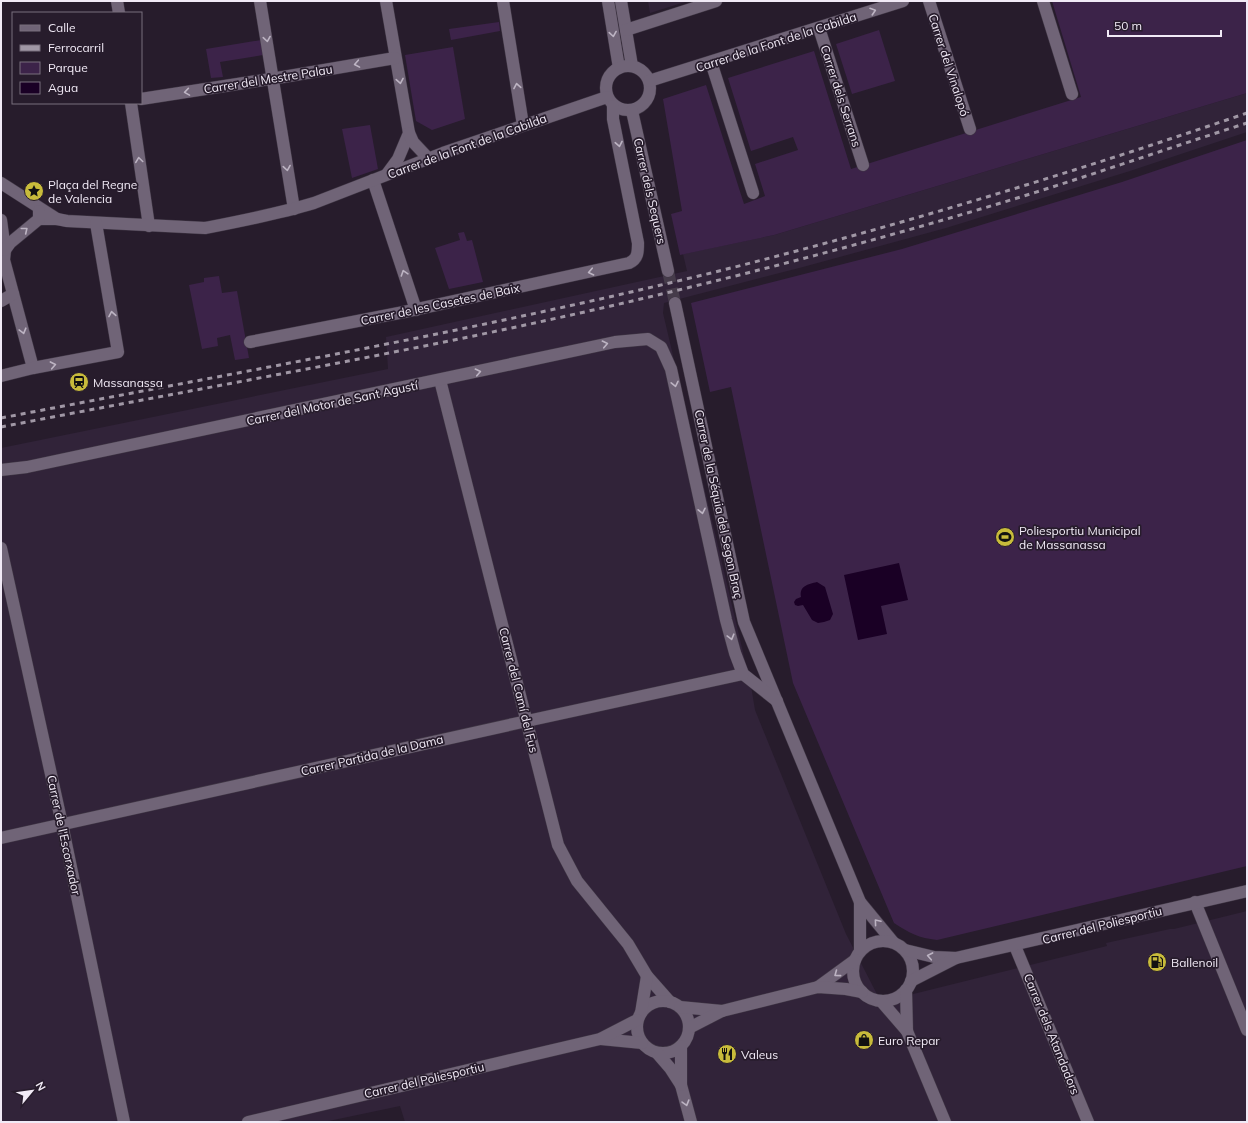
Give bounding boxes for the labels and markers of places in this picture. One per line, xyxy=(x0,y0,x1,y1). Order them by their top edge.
place label: Plaça del Regne de Valencia xyxy=(48,177,137,206)
place icon: Plaça del Regne de Valencia xyxy=(23,180,45,202)
station icon: Massanassa xyxy=(68,371,90,393)
place label: Massanassa xyxy=(93,375,163,390)
place label: Poliesportiu Municipal de Massanassa xyxy=(1019,523,1141,552)
sports icon: Poliesportiu Municipal de Massanassa xyxy=(994,526,1016,548)
fuel station icon: Ballenoil xyxy=(1146,951,1168,973)
place label: Ballenoil xyxy=(1171,955,1218,970)
shop icon: Euro Repar xyxy=(853,1029,875,1051)
place label: Euro Repar xyxy=(878,1033,940,1048)
restaurant icon: Valeus xyxy=(716,1043,738,1065)
place label: Valeus xyxy=(741,1047,778,1062)

